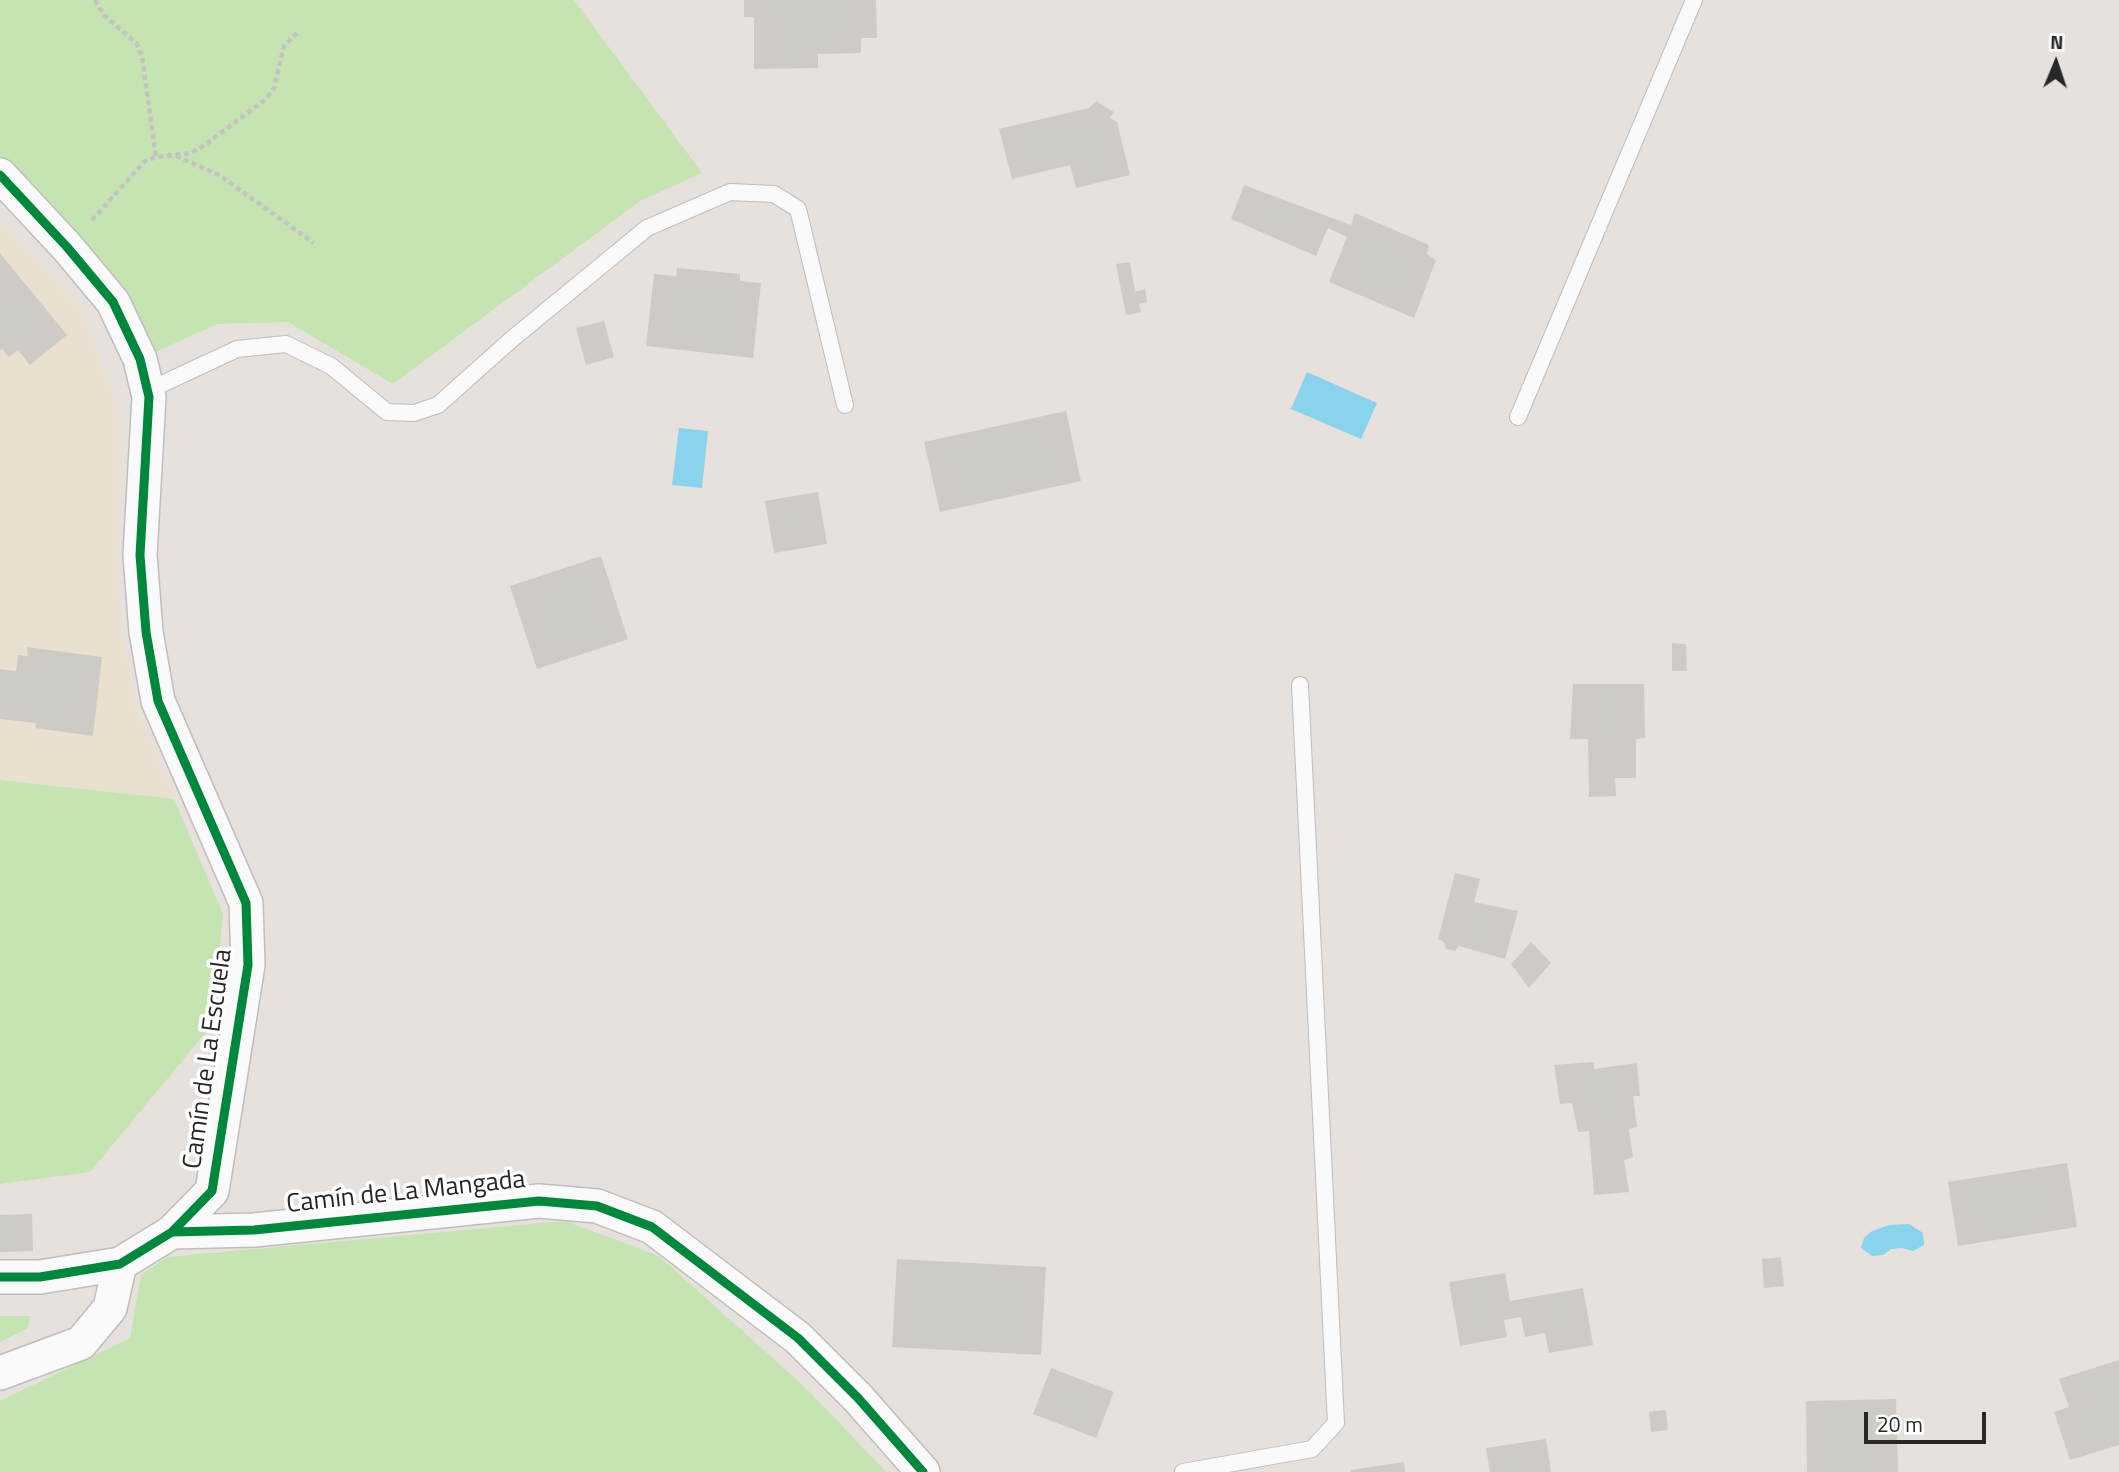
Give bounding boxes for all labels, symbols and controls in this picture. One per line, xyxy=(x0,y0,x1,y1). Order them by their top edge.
text: N xyxy=(2050,27,2064,56)
north arrow xyxy=(2021,28,2091,98)
street label: Camín de La Escuela xyxy=(178,947,240,1171)
street label: Camín de La Mangada xyxy=(285,1165,527,1221)
scale bar xyxy=(1867,1398,1990,1442)
text: 20 m xyxy=(1877,1408,1923,1440)

